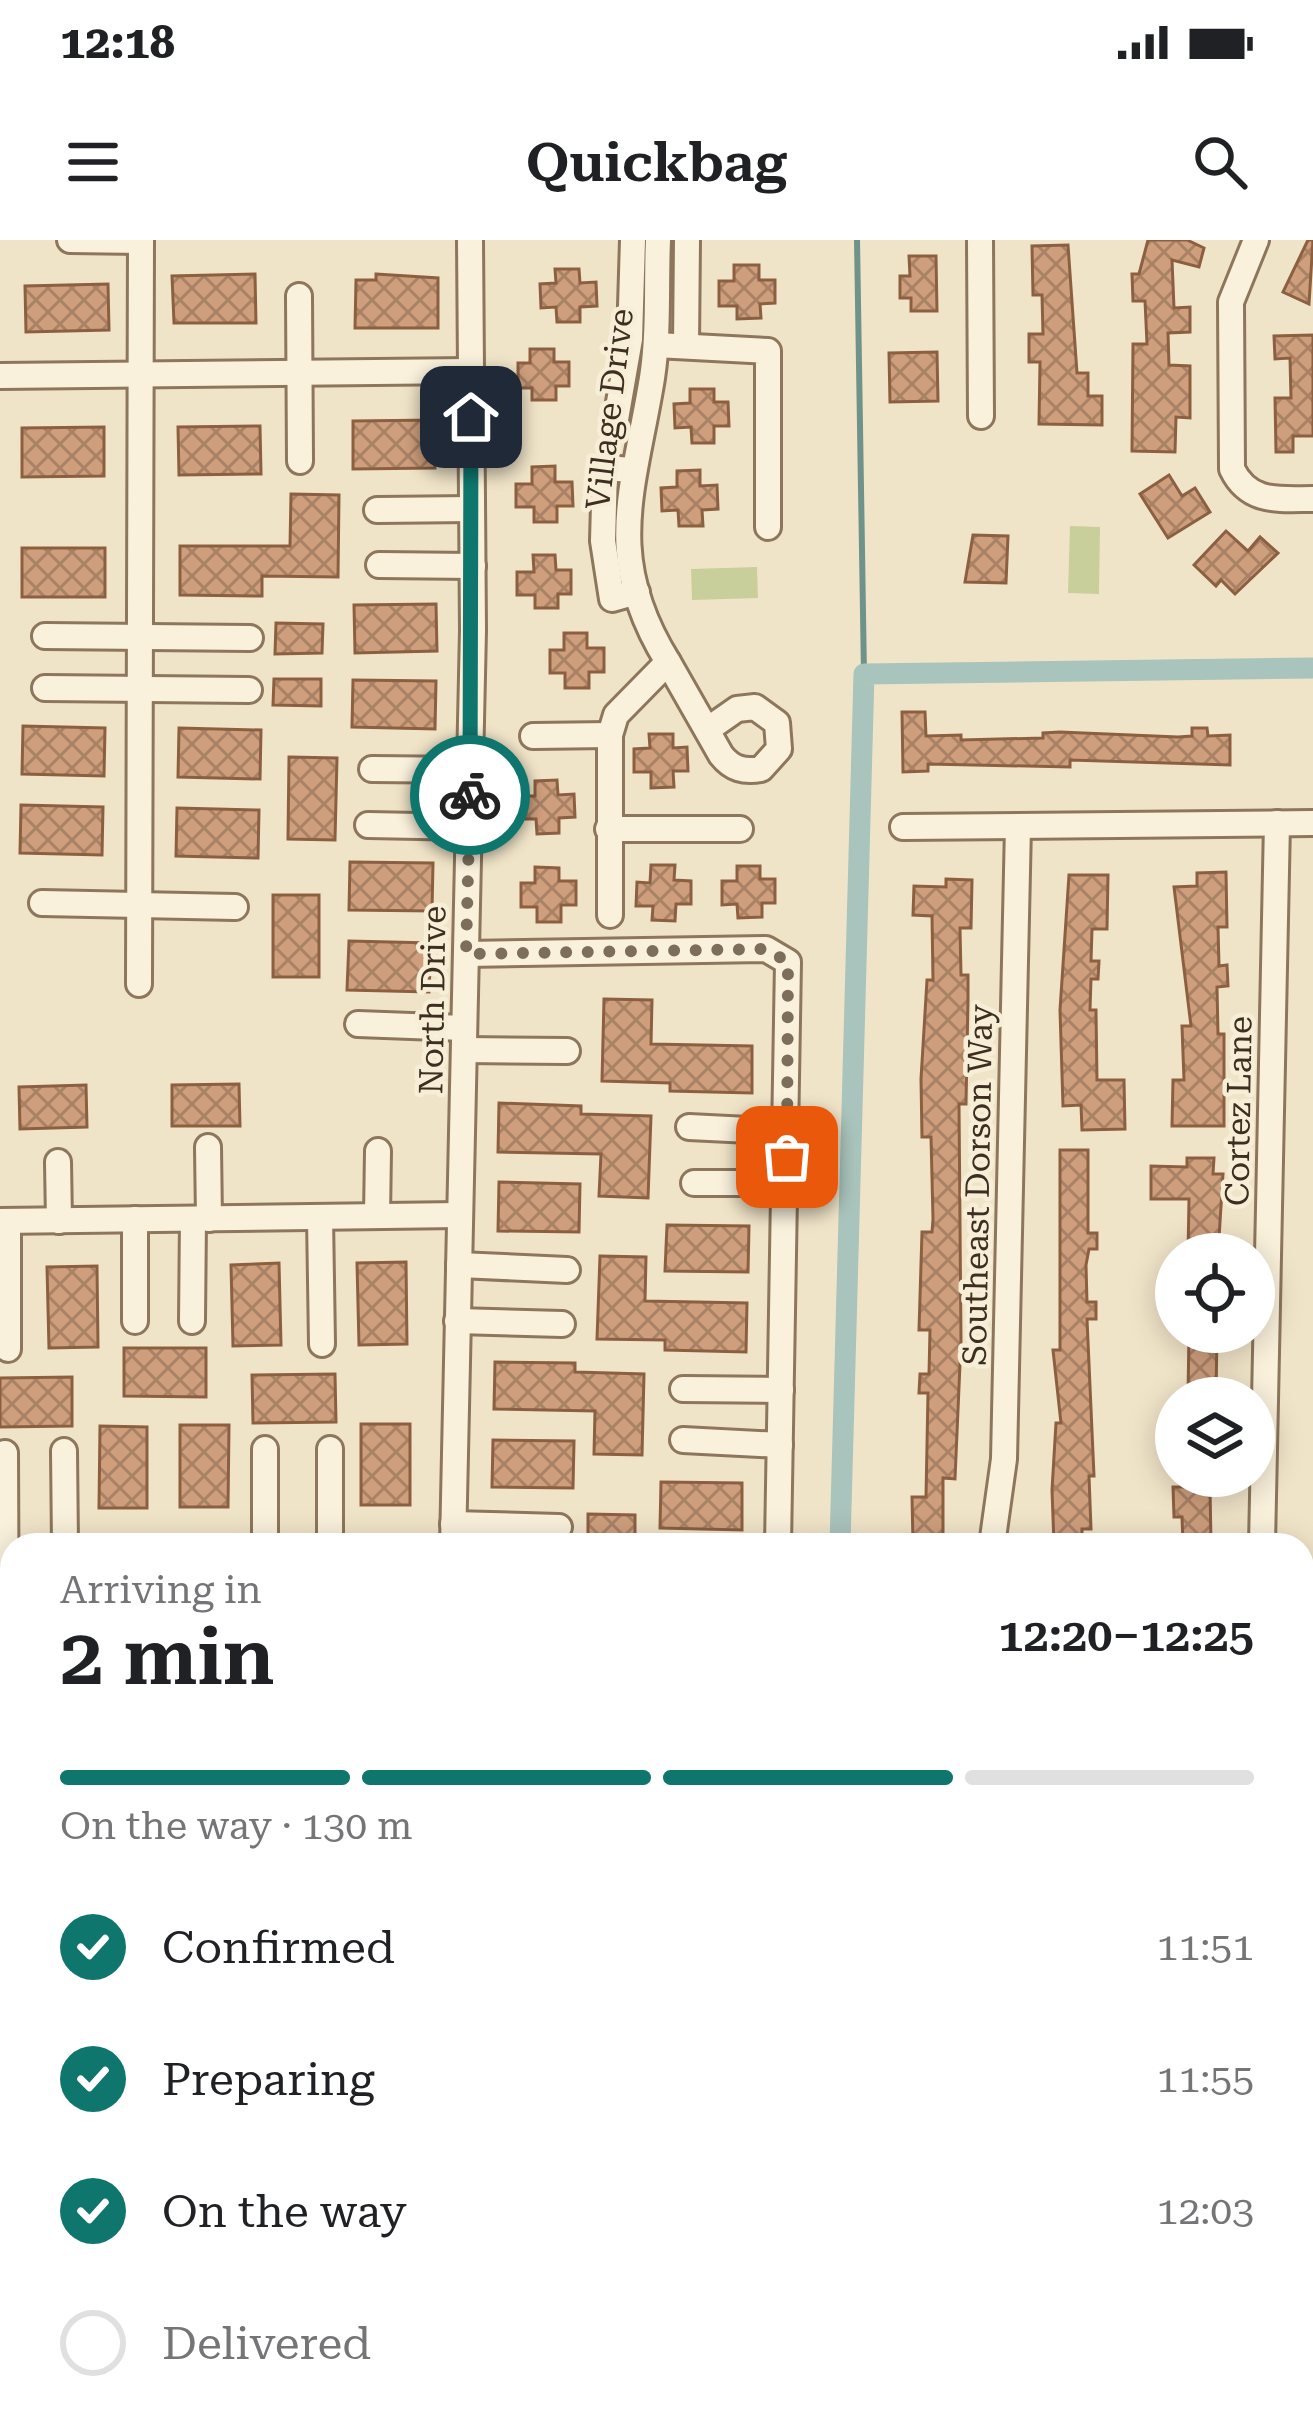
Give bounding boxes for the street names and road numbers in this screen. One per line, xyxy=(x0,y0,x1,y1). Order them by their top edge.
street label: Village Drive xyxy=(578,306,641,512)
street label: North Drive xyxy=(411,905,454,1095)
street label: Southeast Dorson Way xyxy=(955,1004,1000,1366)
street label: Cortez Lane xyxy=(1217,1016,1260,1206)

